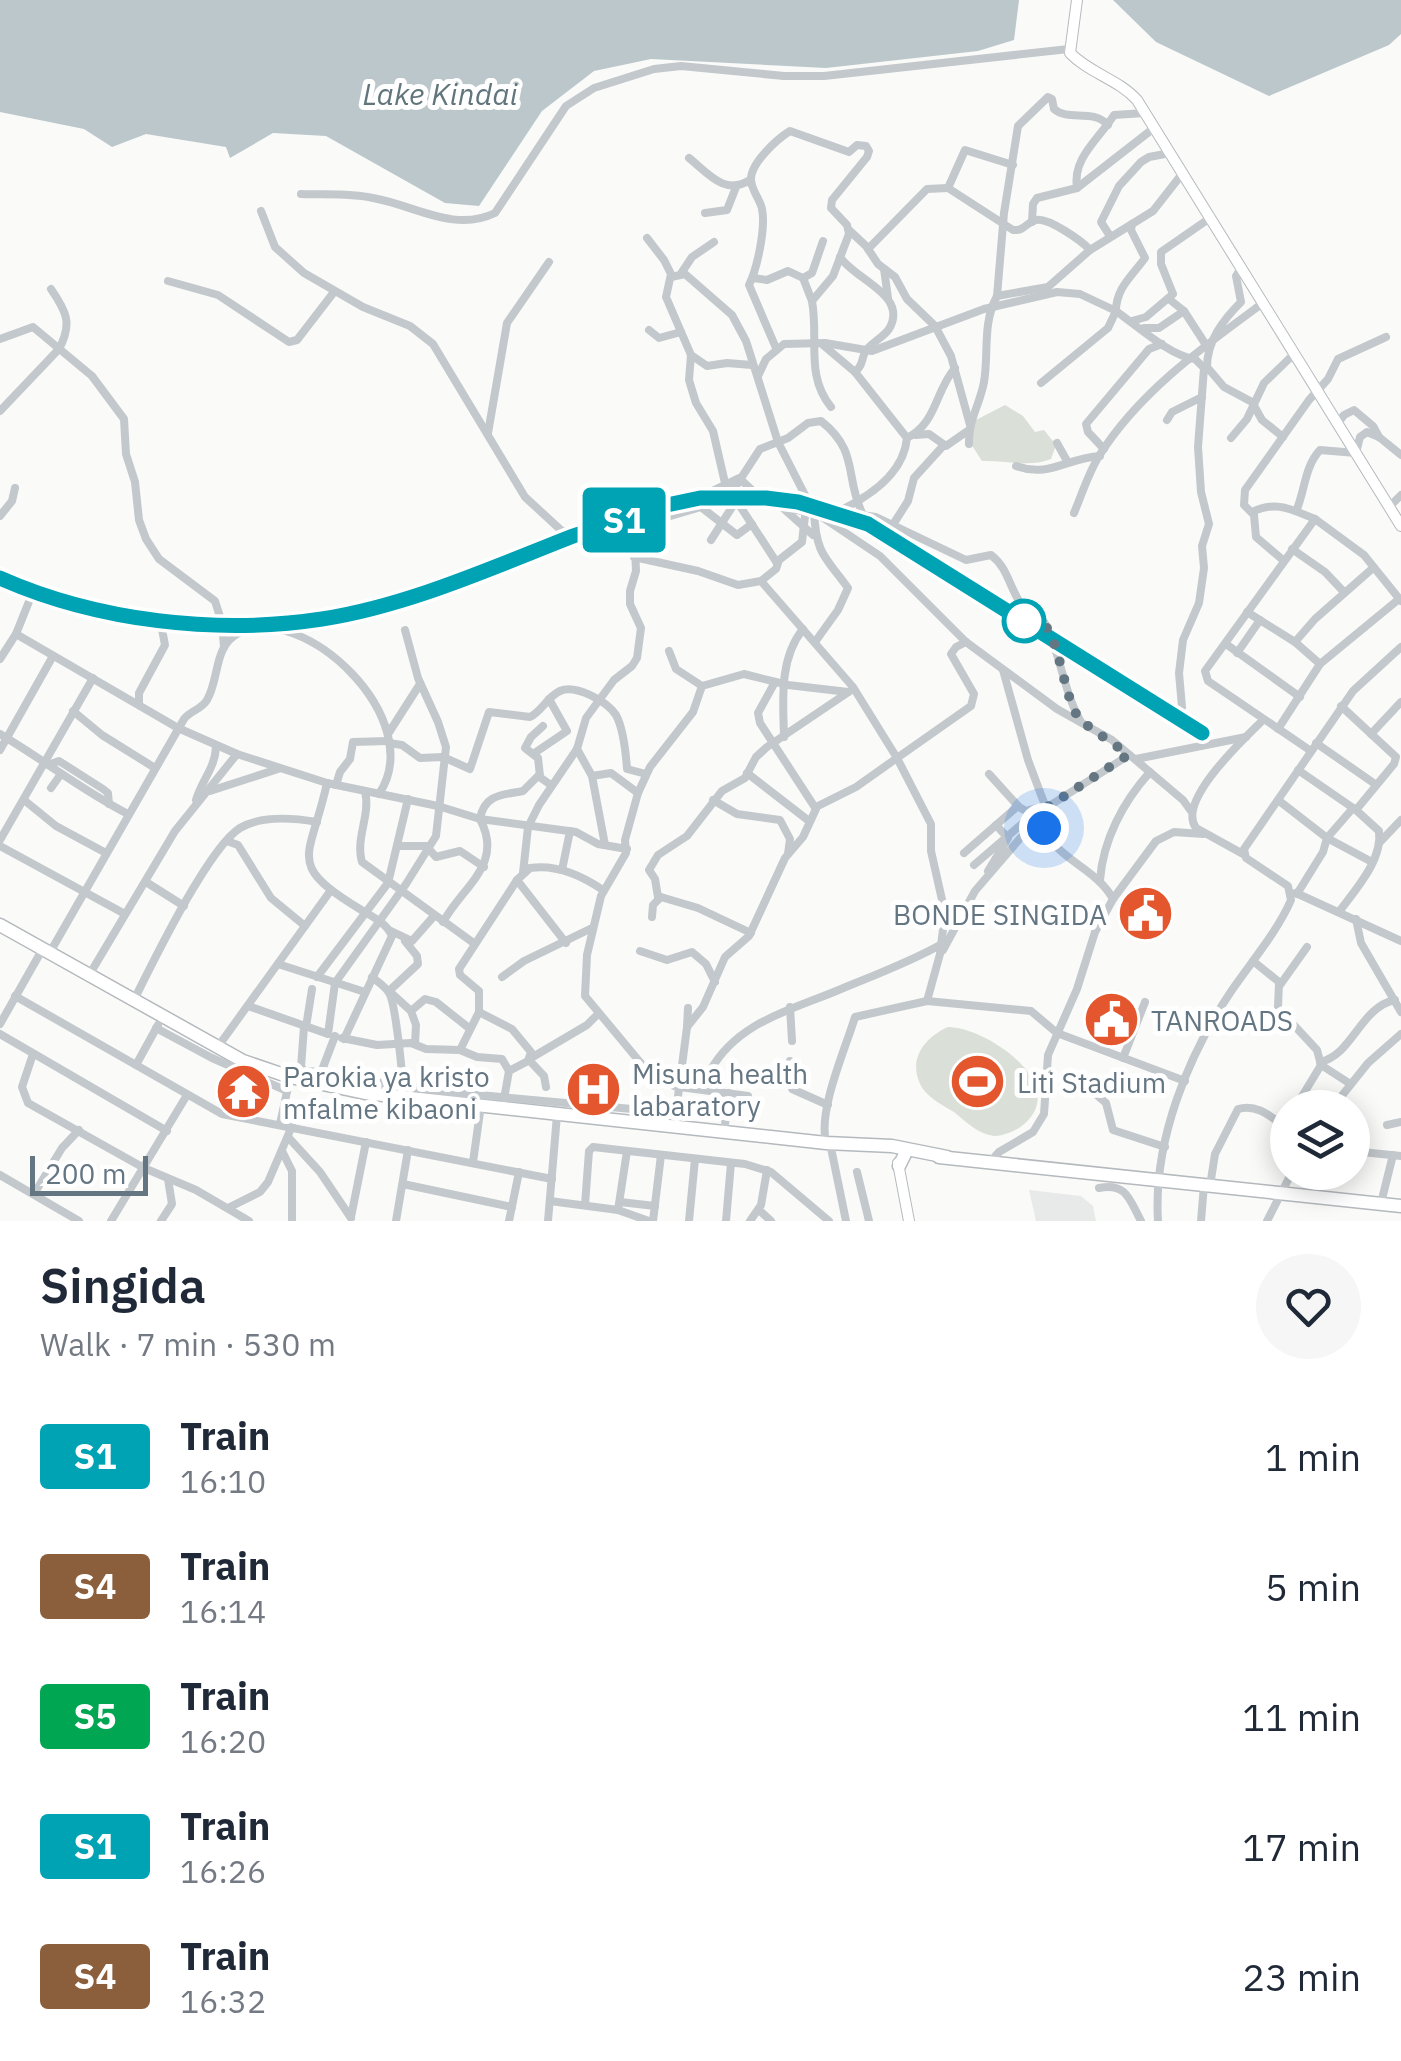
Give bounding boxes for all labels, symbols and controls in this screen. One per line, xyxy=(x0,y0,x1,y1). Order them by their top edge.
water label: Lake Kindai xyxy=(362,74,518,113)
line badge: S1 xyxy=(579,488,669,552)
text: S1 xyxy=(603,497,645,543)
unlabelled marker xyxy=(1003,600,1045,642)
your location xyxy=(1019,803,1069,853)
public building icon: BONDE SINGIDA xyxy=(1116,884,1176,944)
place label: BONDE SINGIDA xyxy=(893,896,1107,933)
public building icon: TANROADS xyxy=(1082,990,1142,1050)
place label: TANROADS xyxy=(1151,1002,1293,1039)
sports icon: Liti Stadium xyxy=(948,1052,1008,1112)
place label: Misuna health labaratory xyxy=(632,1055,808,1124)
place label: Parokia ya kristo mfalme kibaoni xyxy=(283,1058,490,1127)
hospital icon: Misuna health labaratory xyxy=(563,1059,623,1119)
temple icon: Parokia ya kristo mfalme kibaoni xyxy=(214,1062,274,1122)
place label: Liti Stadium xyxy=(1017,1064,1166,1101)
map controls xyxy=(1270,1090,1370,1190)
button: layers xyxy=(1270,1090,1370,1190)
scale bar xyxy=(30,1151,148,1196)
text: 200 m xyxy=(45,1155,126,1192)
text: Singida xyxy=(40,1254,206,1316)
button: heart xyxy=(1256,1254,1361,1359)
text: Walk · 7 min · 530 m xyxy=(40,1323,336,1365)
text: Train xyxy=(180,1411,270,1460)
text: 1 min xyxy=(1265,1432,1361,1481)
text: S1 xyxy=(74,1433,116,1479)
text: 16:10 xyxy=(180,1460,266,1502)
text: Train xyxy=(180,1541,270,1590)
text: 5 min xyxy=(1265,1562,1361,1611)
text: S4 xyxy=(74,1563,116,1609)
text: 16:14 xyxy=(180,1590,266,1632)
text: Train xyxy=(180,1671,270,1720)
text: 11 min xyxy=(1242,1692,1361,1741)
text: S5 xyxy=(74,1693,116,1739)
text: 16:20 xyxy=(180,1720,266,1762)
text: Train xyxy=(180,1801,270,1850)
text: 17 min xyxy=(1242,1822,1361,1871)
text: S1 xyxy=(74,1823,116,1869)
text: 16:26 xyxy=(180,1850,266,1892)
text: Train xyxy=(180,1931,270,1980)
text: 23 min xyxy=(1242,1952,1361,2001)
text: S4 xyxy=(74,1953,116,1999)
text: 16:32 xyxy=(180,1980,266,2022)

